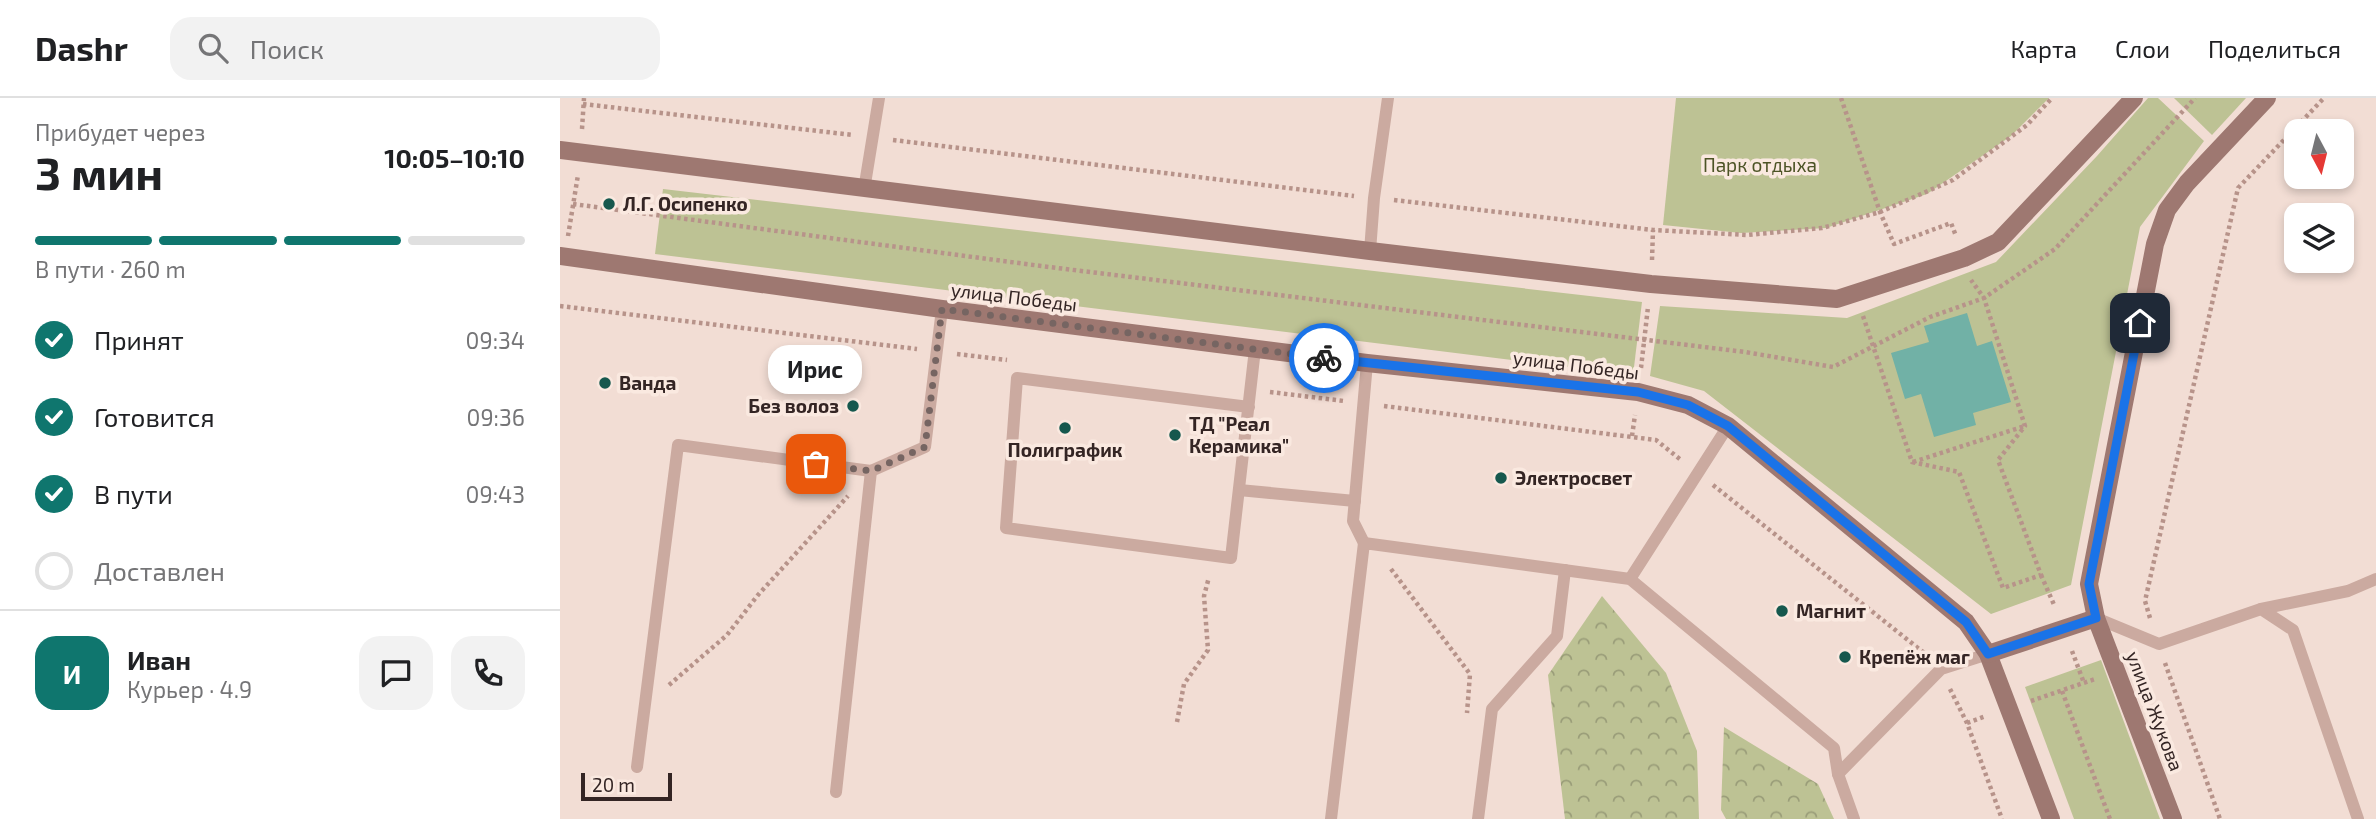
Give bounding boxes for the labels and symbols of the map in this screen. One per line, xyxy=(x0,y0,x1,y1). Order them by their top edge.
north arrow xyxy=(2284,119,2354,189)
park label: Парк отдыха xyxy=(1703,153,1817,176)
place label: Л.Г. Осипенко xyxy=(623,192,748,215)
marker: Л.Г. Осипенко xyxy=(601,196,617,212)
street label: улица Победы xyxy=(950,277,1078,317)
pin xyxy=(2110,293,2170,353)
courier xyxy=(1289,323,1359,393)
callout: Ирис xyxy=(769,345,863,394)
street label: улица Победы xyxy=(1512,345,1640,385)
place label: Ванда xyxy=(619,371,676,394)
marker: Ванда xyxy=(597,375,613,391)
place label: Без волоз xyxy=(748,394,839,417)
marker: Без волоз xyxy=(845,398,861,414)
place label: ТД "Реал Керамика" xyxy=(1189,412,1289,457)
marker: Полиграфик xyxy=(1057,420,1073,436)
marker: ТД "Реал Керамика" xyxy=(1167,427,1183,443)
pin xyxy=(786,434,846,494)
place label: Полиграфик xyxy=(1008,438,1123,461)
place label: Электросвет xyxy=(1515,466,1632,489)
marker: Электросвет xyxy=(1493,470,1509,486)
place label: Магнит xyxy=(1796,599,1866,622)
marker: Магнит xyxy=(1774,603,1790,619)
place label: Крепёж маг xyxy=(1859,645,1970,668)
street label: улица Жукова xyxy=(2121,648,2189,774)
marker: Крепёж маг xyxy=(1837,649,1853,665)
scale bar xyxy=(581,770,672,802)

